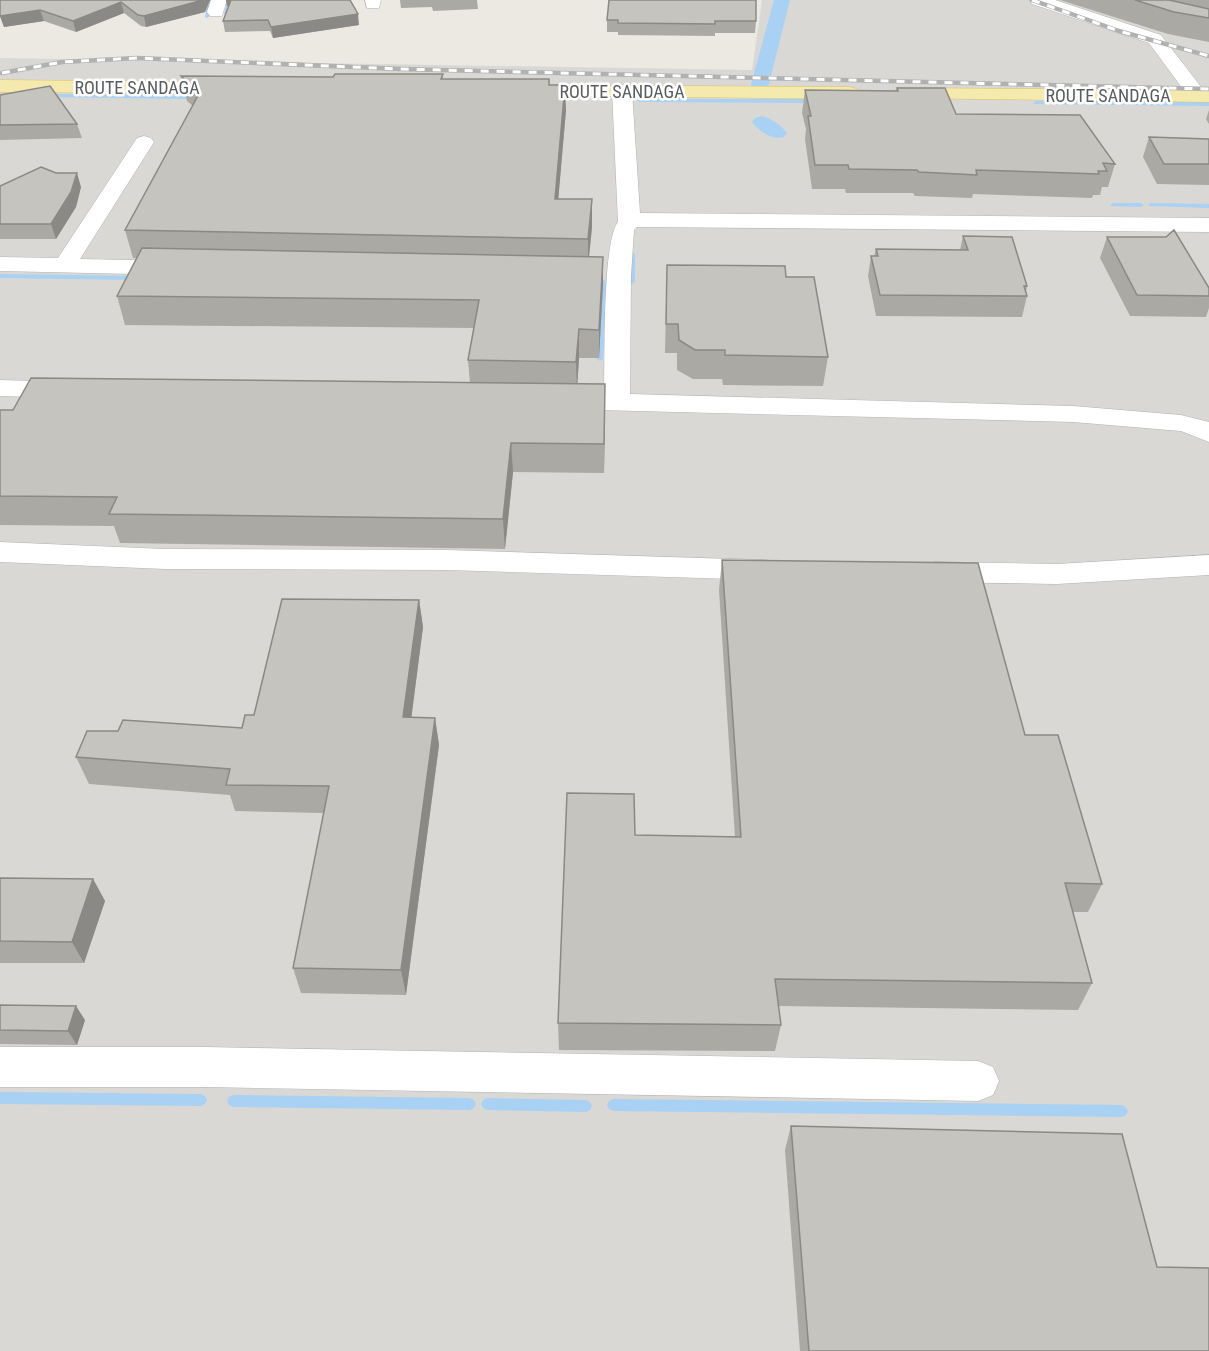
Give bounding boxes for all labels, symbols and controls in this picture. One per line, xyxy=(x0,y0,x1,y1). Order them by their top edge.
street label: ROUTE SANDAGA xyxy=(74,77,200,98)
street label: ROUTE SANDAGA xyxy=(559,81,685,102)
street label: ROUTE SANDAGA xyxy=(1045,85,1171,106)

